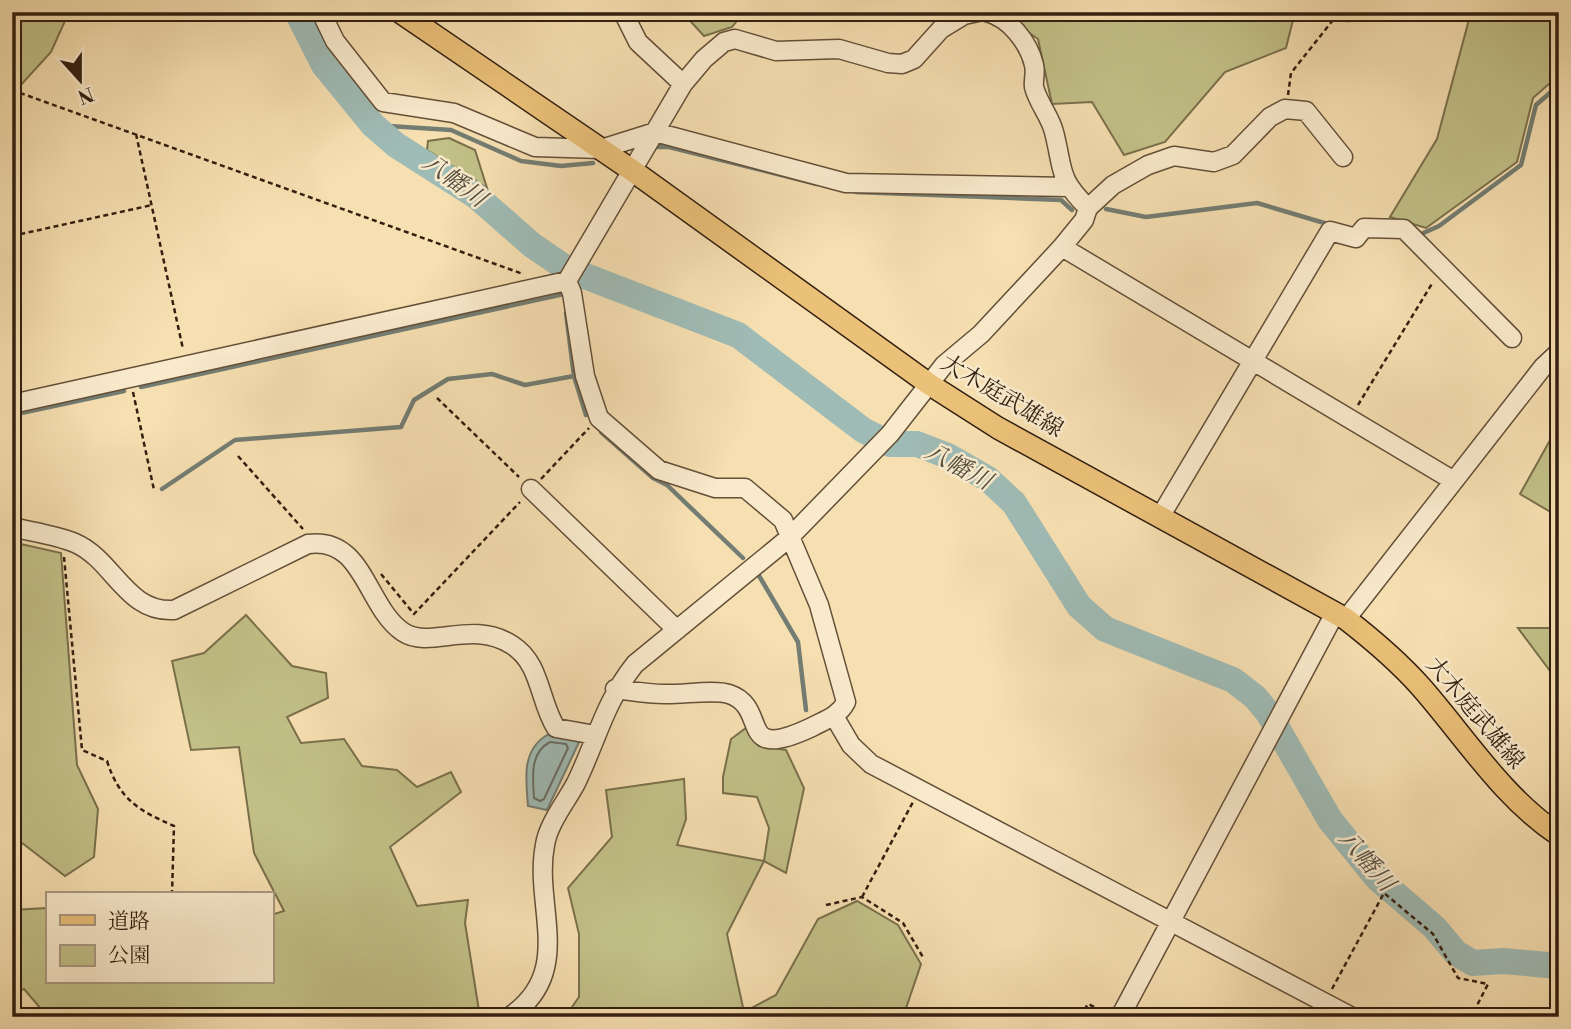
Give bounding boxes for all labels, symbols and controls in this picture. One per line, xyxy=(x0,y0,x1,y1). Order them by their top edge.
north arrow xyxy=(46,46,116,116)
text: N xyxy=(74,81,97,109)
water label: 八幡川 xyxy=(416,148,494,216)
street label: 大木庭武雄線 xyxy=(936,348,1068,444)
water label: 八幡川 xyxy=(919,437,999,499)
street label: 大木庭武雄線 xyxy=(1420,651,1530,775)
water label: 八幡川 xyxy=(1331,824,1403,900)
legend xyxy=(46,892,273,984)
text: 道路 xyxy=(108,909,150,935)
text: 公園 xyxy=(108,943,150,969)

